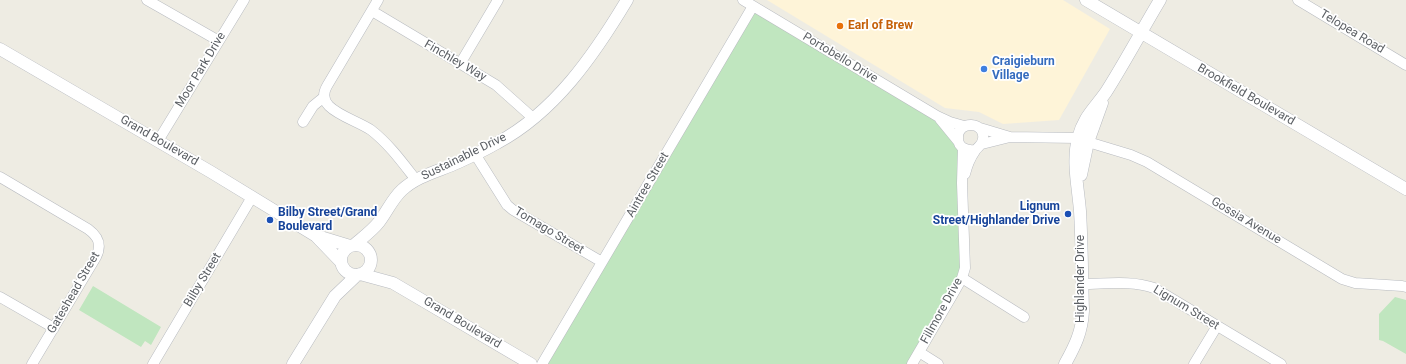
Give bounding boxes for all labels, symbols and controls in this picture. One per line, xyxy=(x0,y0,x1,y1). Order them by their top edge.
street label: Telopea Road xyxy=(1317,7,1387,57)
place label: Earl of Brew xyxy=(848,19,913,33)
marker: Earl of Brew xyxy=(835,21,845,31)
street label: Moor Park Drive xyxy=(173,30,229,110)
street label: Portobello Drive xyxy=(800,30,880,86)
street label: Finchley Way xyxy=(421,37,489,85)
place label: Craigieburn Village xyxy=(992,55,1055,83)
street label: Brookfield Boulevard xyxy=(1195,61,1297,129)
marker: Craigieburn Village xyxy=(979,64,989,74)
street label: Grand Boulevard xyxy=(117,113,201,169)
street label: Sustainable Drive xyxy=(419,130,509,184)
street label: Aintree Street xyxy=(624,150,672,220)
street label: Gossia Avenue xyxy=(1208,194,1284,248)
place label: Lignum Street/Highlander Drive xyxy=(933,200,1060,228)
street label: Tomago Street xyxy=(512,205,586,257)
place label: Bilby Street/Grand Boulevard xyxy=(278,206,377,234)
marker: Lignum Street/Highlander Drive xyxy=(1063,209,1073,219)
marker: Bilby Street/Grand Boulevard xyxy=(265,215,275,225)
street label: Highlander Drive xyxy=(1074,235,1088,323)
street label: Gateshead Street xyxy=(45,250,103,336)
street label: Bilby Street xyxy=(181,250,225,310)
street label: Fillmore Drive xyxy=(918,276,966,346)
street label: Lignum Street xyxy=(1150,283,1222,333)
street label: Grand Boulevard xyxy=(421,294,503,352)

